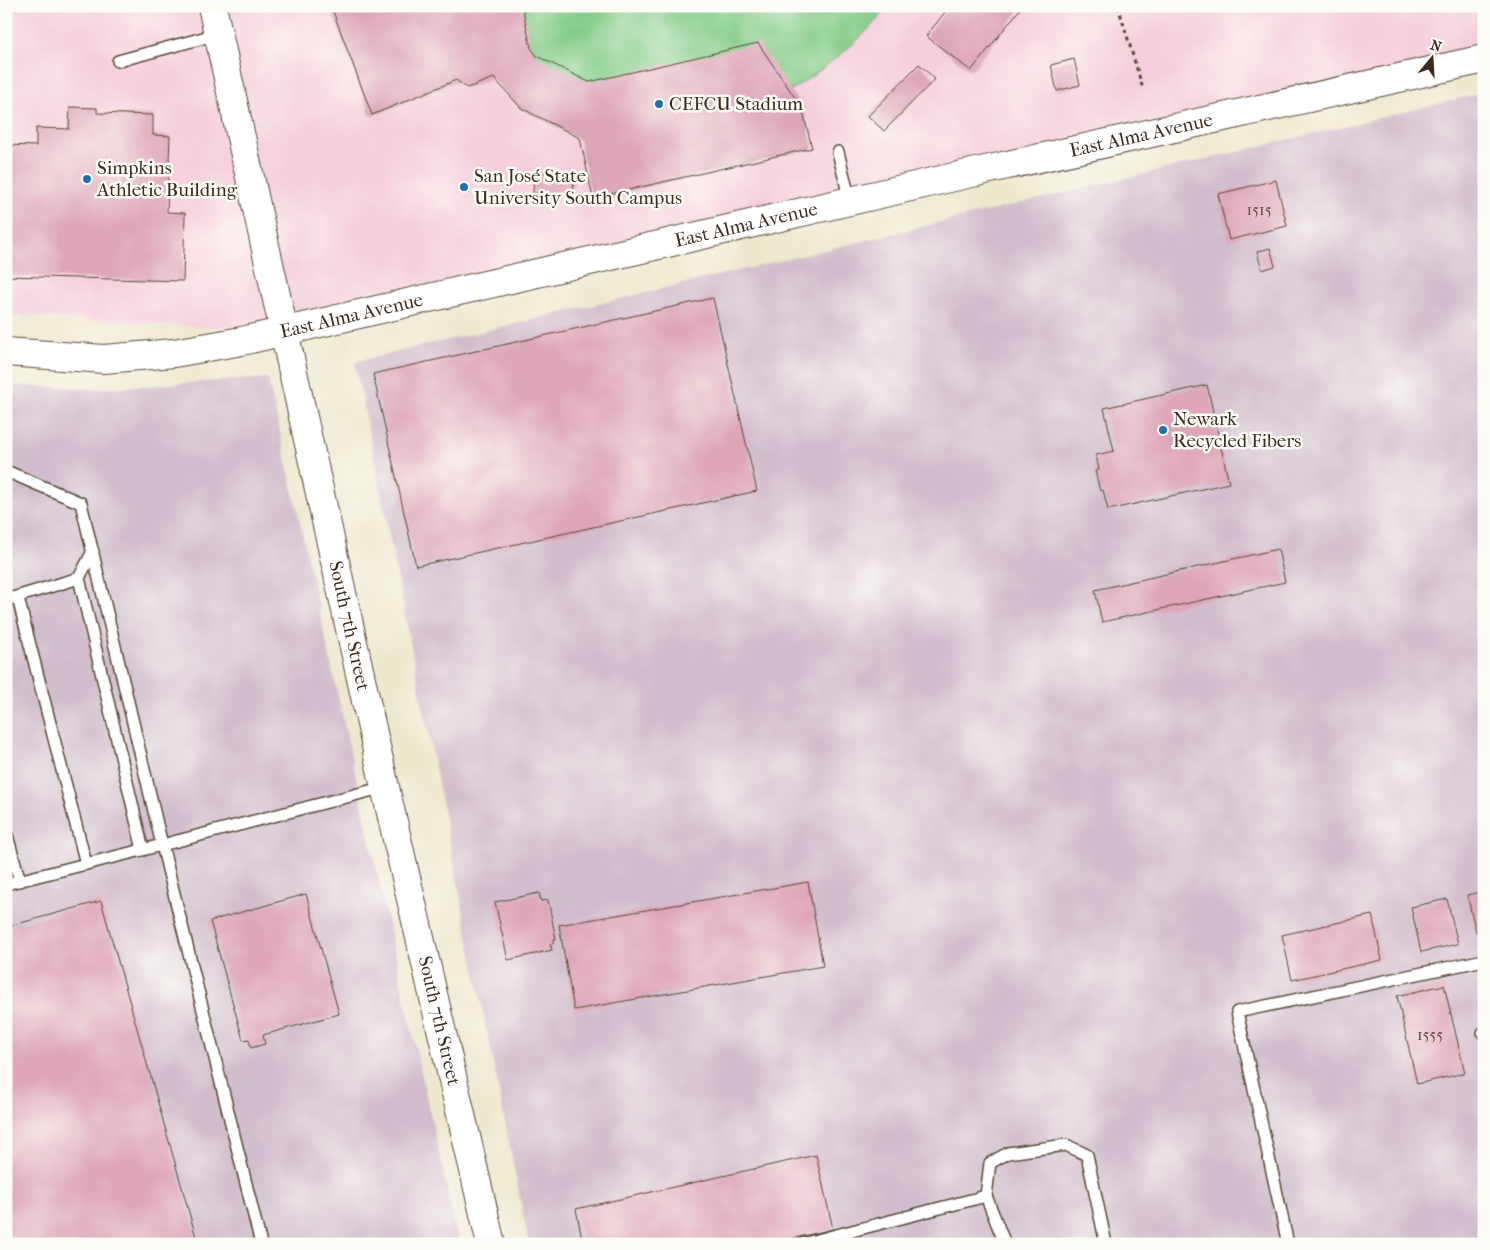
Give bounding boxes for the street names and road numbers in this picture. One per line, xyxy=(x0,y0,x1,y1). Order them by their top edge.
street label: East Alma Avenue xyxy=(1068,109,1215,162)
street label: East Alma Avenue xyxy=(673,198,820,252)
street label: East Alma Avenue xyxy=(278,289,425,343)
street label: South 7th Street xyxy=(324,559,374,693)
street label: South 7th Street xyxy=(414,954,465,1088)

